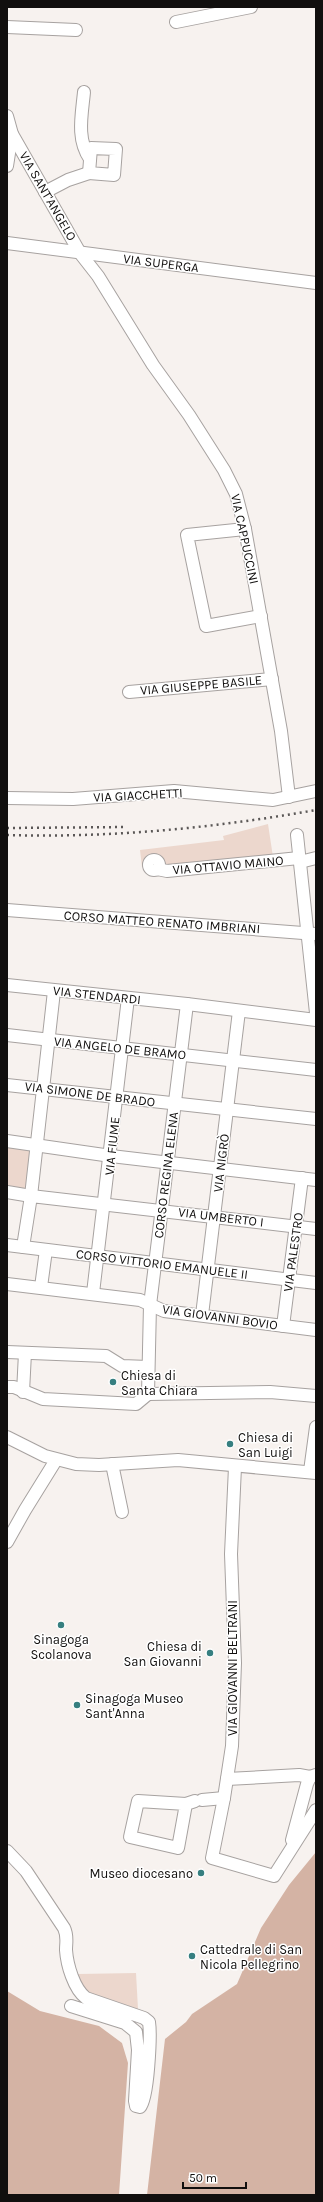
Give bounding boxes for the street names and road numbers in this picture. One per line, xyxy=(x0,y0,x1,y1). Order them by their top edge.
street label: VIA SANT'ANGELO xyxy=(16,149,80,243)
street label: VIA SUPERGA xyxy=(122,251,200,275)
street label: VIA CAPPUCCINI xyxy=(228,492,262,586)
street label: VIA GIUSEPPE BASILE xyxy=(139,672,263,698)
street label: VIA GIACCHETTI xyxy=(93,785,183,805)
street label: VIA OTTAVIO MAINO xyxy=(172,853,284,877)
street label: CORSO MATTEO RENATO IMBRIANI xyxy=(63,908,261,936)
street label: VIA STENDARDI xyxy=(52,983,142,1007)
street label: VIA ANGELO DE BRAMO xyxy=(53,1034,187,1062)
street label: VIA SIMONE DE BRADO xyxy=(24,1079,156,1109)
street label: CORSO REGINA ELENA xyxy=(151,1110,181,1239)
street label: VIA FIUME xyxy=(101,1116,123,1176)
street label: VIA NIGRÒ xyxy=(209,1133,232,1193)
street label: VIA UMBERTO I xyxy=(177,1204,265,1230)
street label: VIA PALESTRO xyxy=(280,1211,306,1293)
street label: CORSO VITTORIO EMANUELE II xyxy=(75,1246,249,1282)
street label: VIA GIOVANNI BOVIO xyxy=(161,1301,279,1333)
street label: VIA GIOVANNI BELTRANI xyxy=(225,1600,240,1736)

